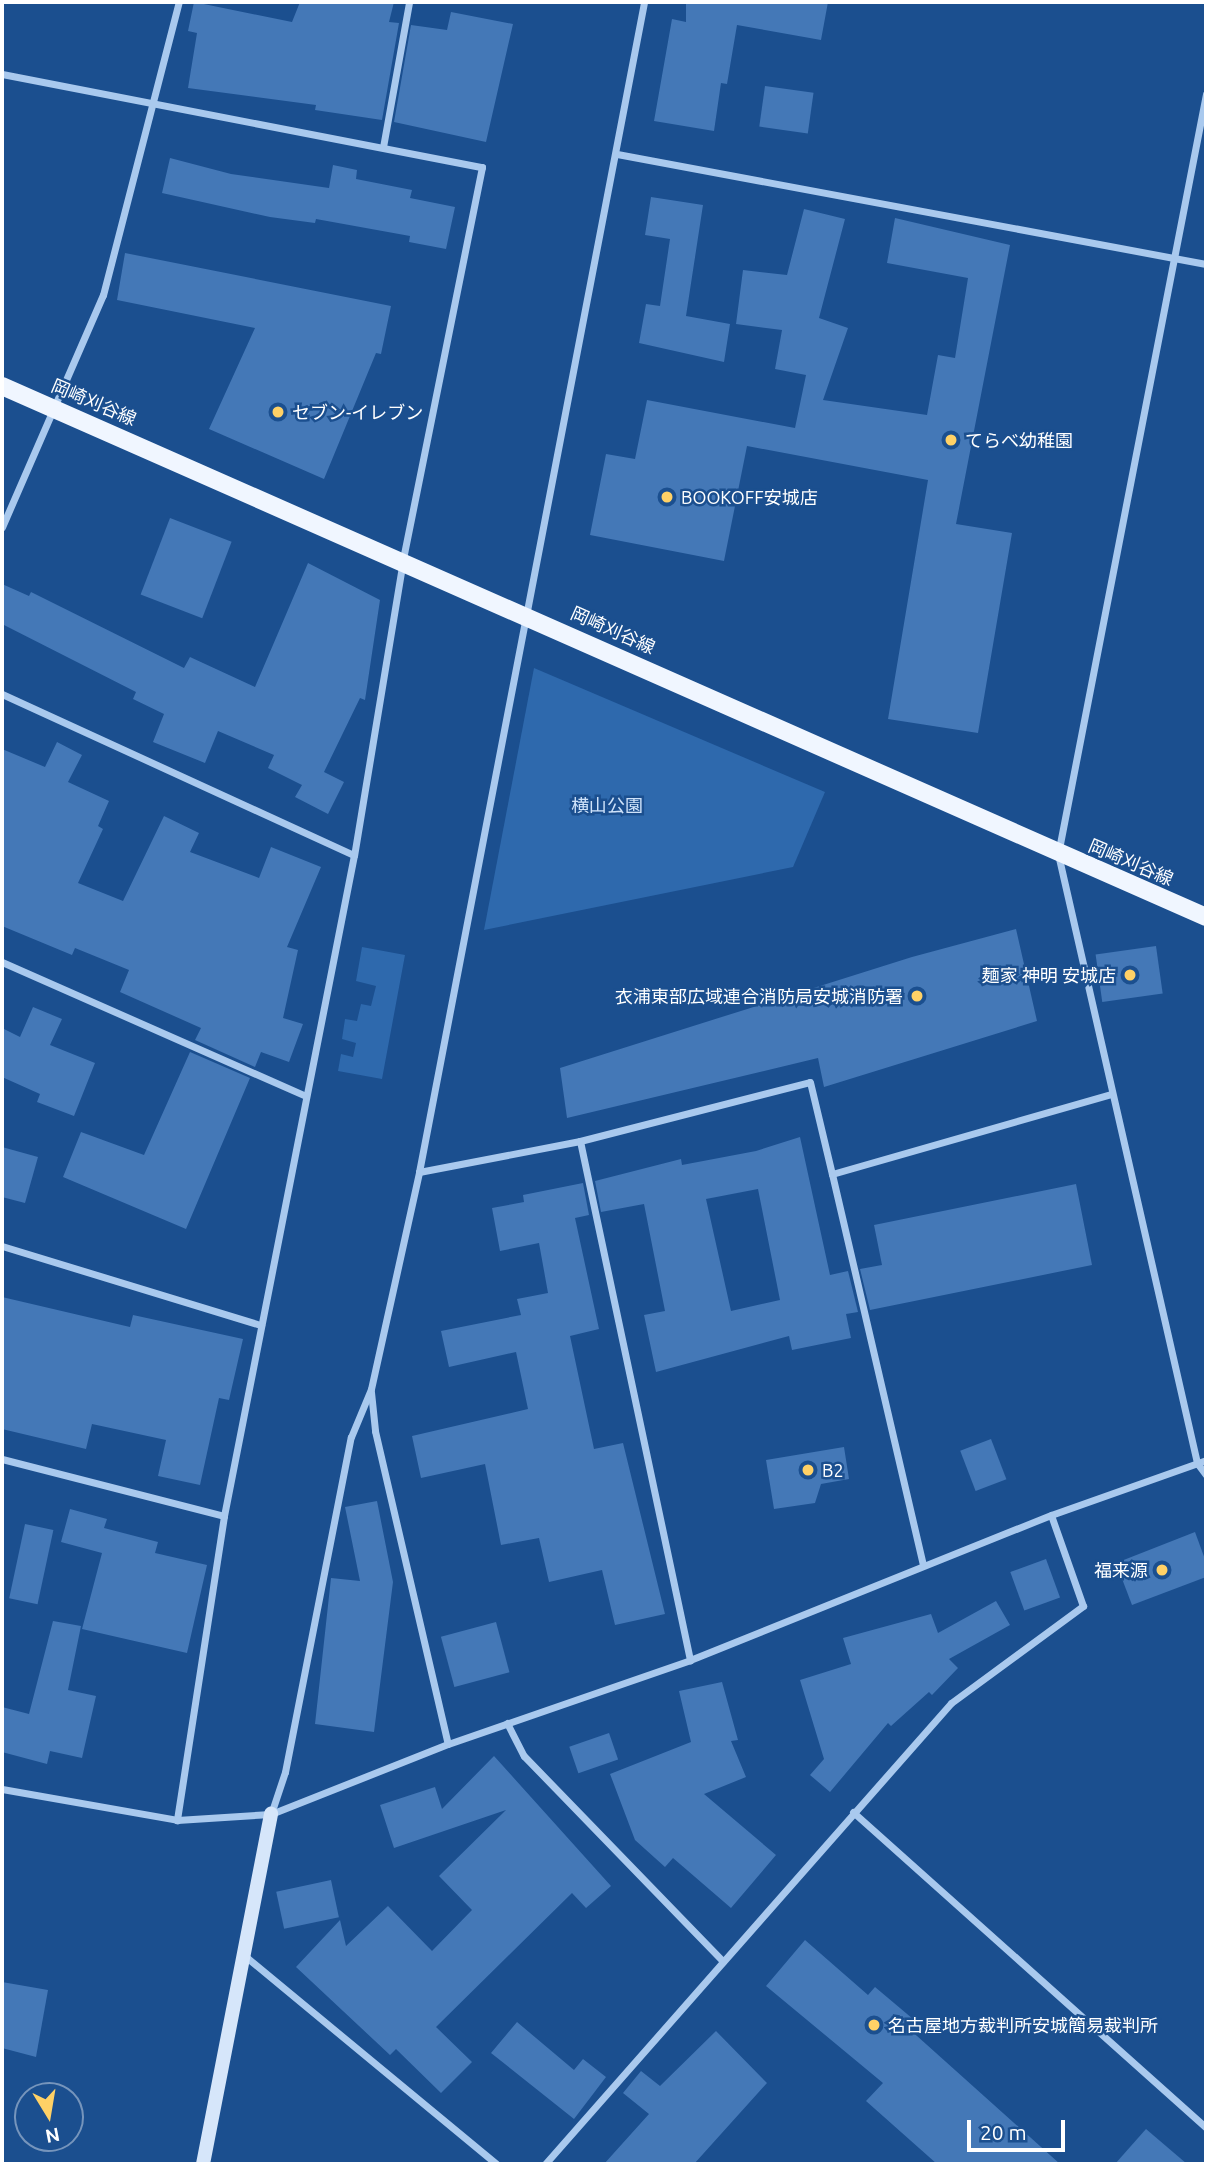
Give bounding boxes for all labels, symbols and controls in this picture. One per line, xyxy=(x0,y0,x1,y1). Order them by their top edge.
street label: 岡崎刈谷線 xyxy=(48,374,140,430)
place label: セブン-イレブン xyxy=(292,401,423,423)
marker: セブン-イレブン xyxy=(270,404,286,420)
place label: てらべ幼稚園 xyxy=(965,429,1073,451)
marker: てらべ幼稚園 xyxy=(943,432,959,448)
place label: BOOKOFF安城店 xyxy=(681,486,818,508)
marker: BOOKOFF安城店 xyxy=(659,489,675,505)
street label: 岡崎刈谷線 xyxy=(567,602,659,658)
park label: 横山公園 xyxy=(571,794,643,816)
street label: 岡崎刈谷線 xyxy=(1085,834,1177,890)
place label: 麺家 神明 安城店 xyxy=(982,964,1116,986)
marker: 麺家 神明 安城店 xyxy=(1122,967,1138,983)
place label: 衣浦東部広域連合消防局安城消防署 xyxy=(615,985,903,1007)
marker: 衣浦東部広域連合消防局安城消防署 xyxy=(909,988,925,1004)
place label: B2 xyxy=(822,1459,844,1481)
marker: B2 xyxy=(800,1462,816,1478)
place label: 福来源 xyxy=(1094,1559,1148,1581)
marker: 福来源 xyxy=(1154,1562,1170,1578)
place label: 名古屋地方裁判所安城簡易裁判所 xyxy=(888,2014,1158,2036)
marker: 名古屋地方裁判所安城簡易裁判所 xyxy=(866,2017,882,2033)
north arrow xyxy=(14,2082,84,2152)
scale bar xyxy=(970,2106,1068,2150)
text: 20 m xyxy=(980,2120,1027,2144)
text: N xyxy=(44,2123,62,2148)

